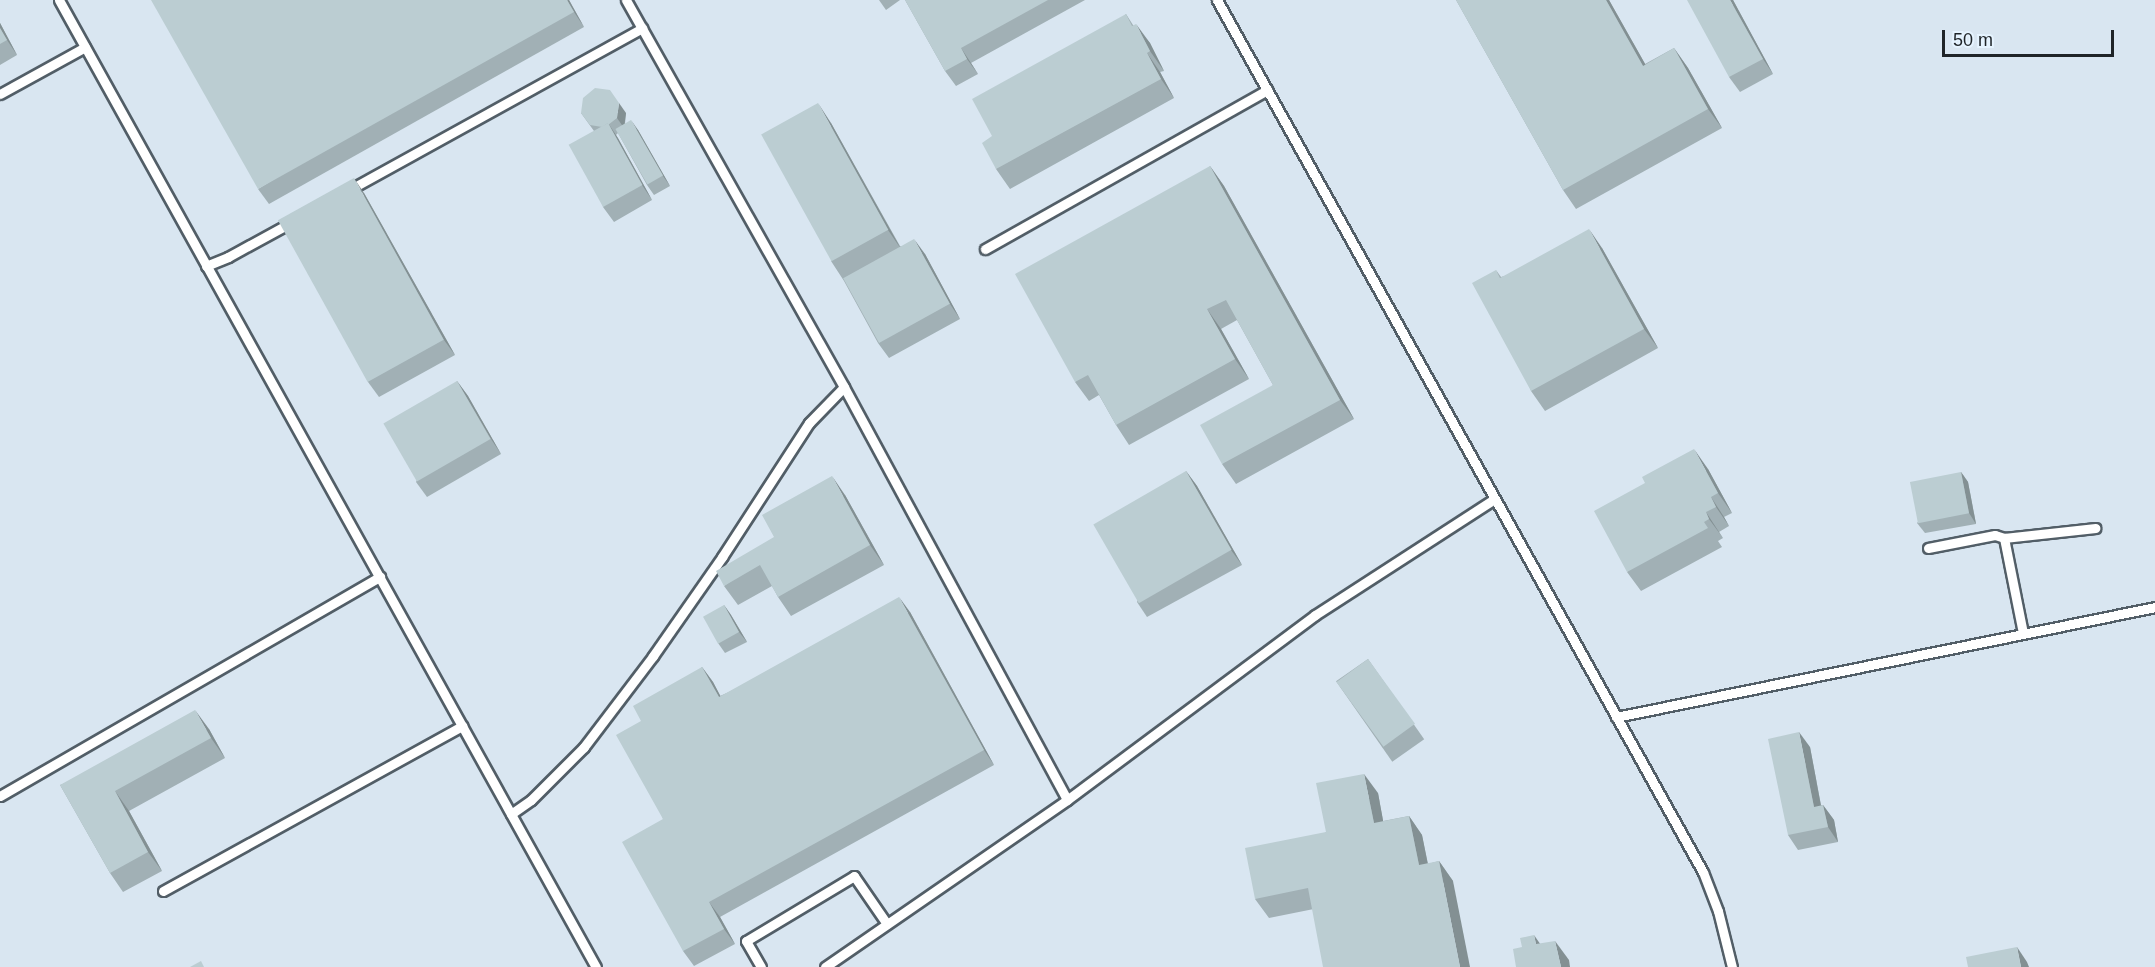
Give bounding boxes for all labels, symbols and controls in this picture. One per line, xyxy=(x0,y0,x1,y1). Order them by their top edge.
scale bar xyxy=(1945,18,2118,56)
text: 50 m xyxy=(1953,30,1993,50)

